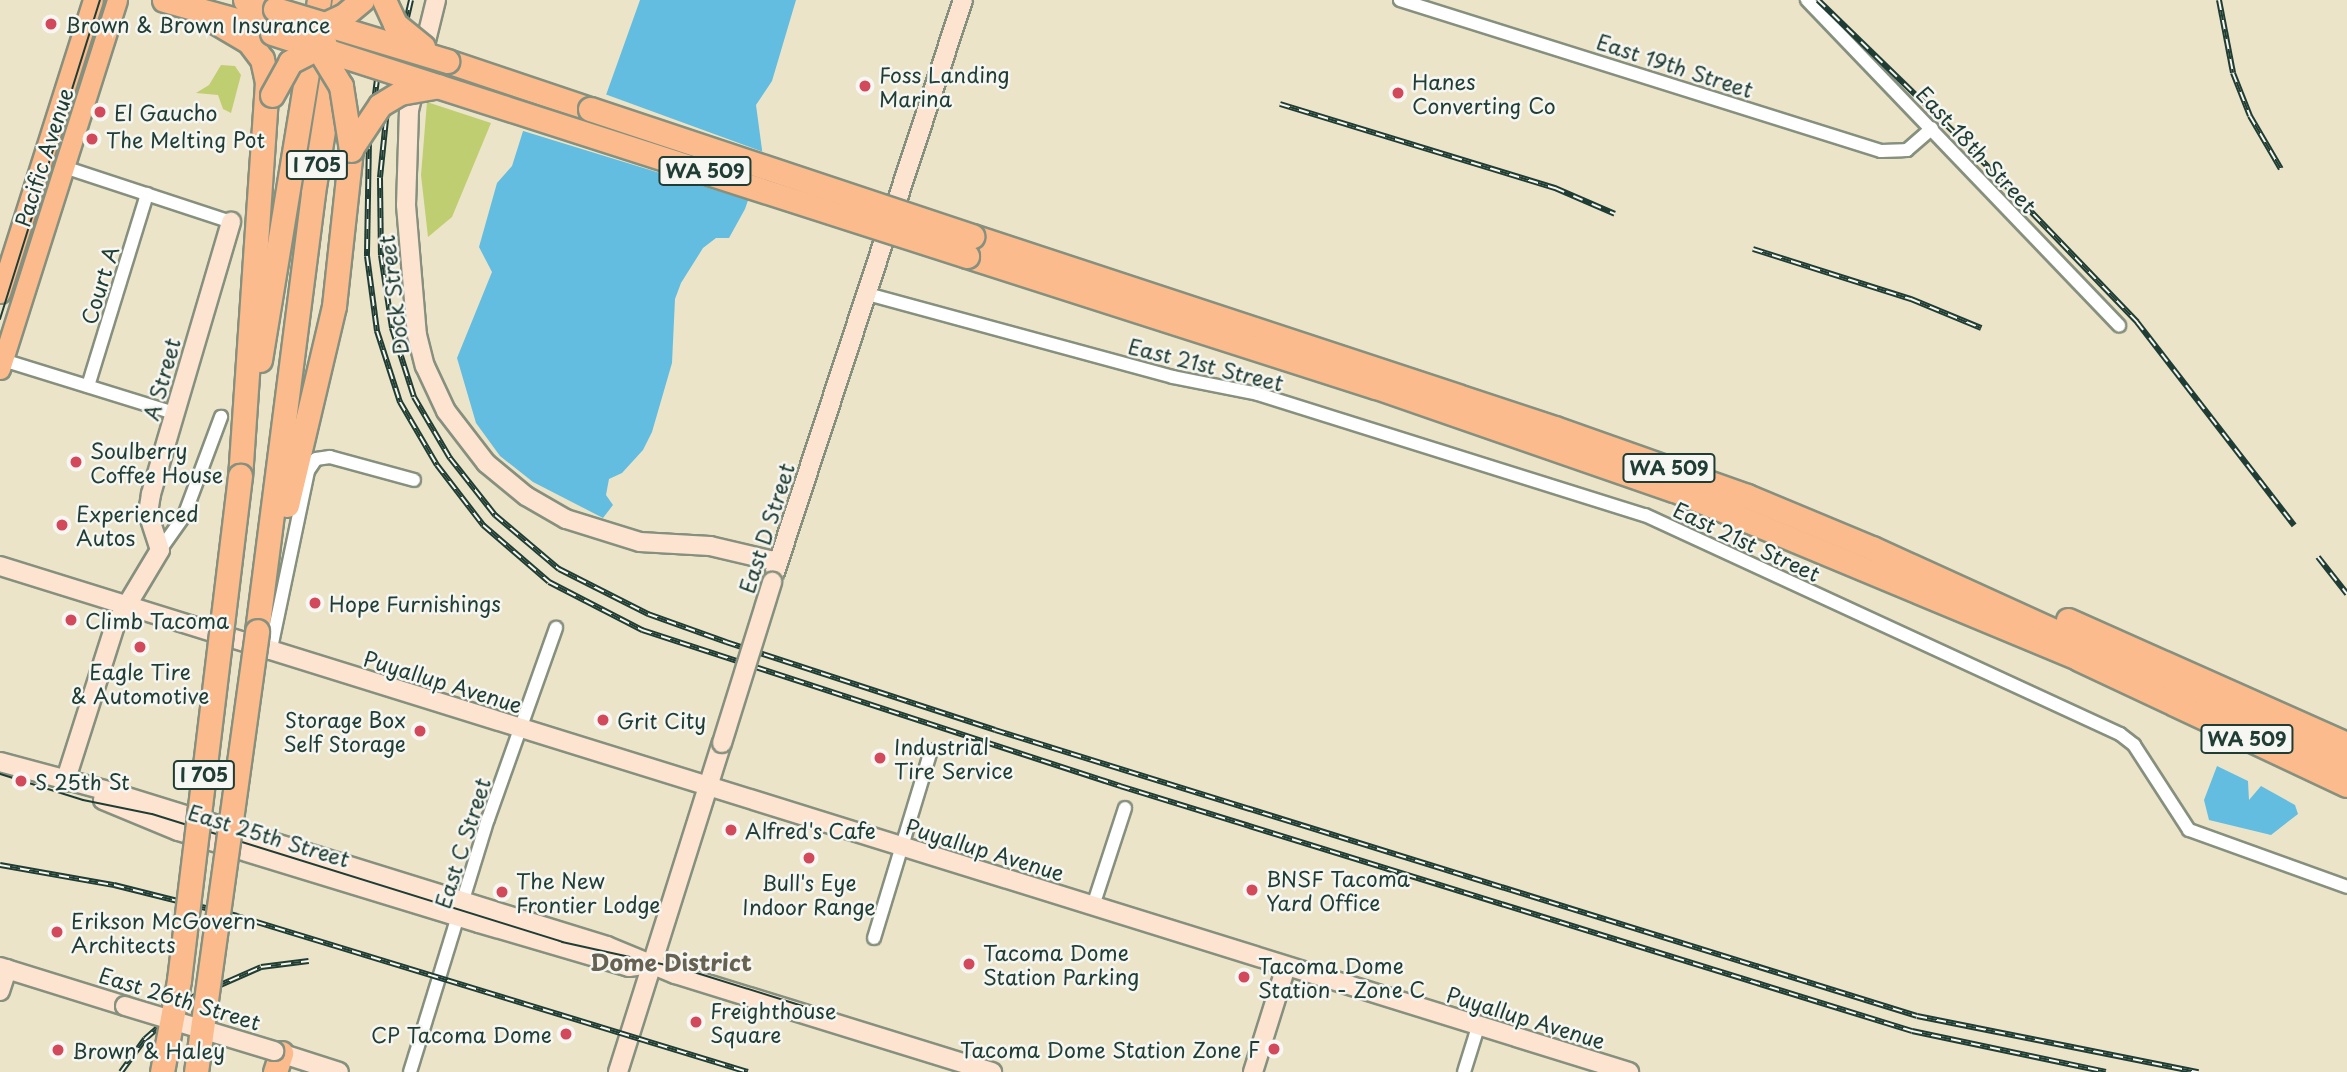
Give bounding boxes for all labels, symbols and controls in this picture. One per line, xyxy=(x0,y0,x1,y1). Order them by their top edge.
place label: Brown & Brown Insurance xyxy=(65,11,329,37)
marker: Brown & Brown Insurance xyxy=(43,16,59,32)
street label: East 19th Street xyxy=(1594,28,1756,102)
place label: Foss Landing Marina xyxy=(879,61,1009,111)
place label: Hanes Converting Co xyxy=(1412,68,1556,118)
marker: Foss Landing Marina xyxy=(857,78,873,94)
street label: East 18th Street xyxy=(1912,81,2042,217)
street label: Pacific Avenue xyxy=(9,84,77,230)
marker: Hanes Converting Co xyxy=(1390,85,1406,101)
place label: El Gaucho xyxy=(114,99,218,125)
marker: El Gaucho xyxy=(92,104,108,120)
place label: The Melting Pot xyxy=(106,126,265,152)
marker: The Melting Pot xyxy=(84,131,100,147)
road number: I 705 xyxy=(284,150,350,181)
road number: WA 509 xyxy=(658,155,752,186)
street label: Dock Street xyxy=(373,234,413,356)
street label: Court A xyxy=(75,243,123,327)
street label: East 21st Street xyxy=(1124,332,1288,396)
street label: A Street xyxy=(137,334,185,424)
place label: Soulberry Coffee House xyxy=(90,437,225,487)
road number: WA 509 xyxy=(1622,453,1716,484)
marker: Soulberry Coffee House xyxy=(68,454,84,470)
street label: East D Street xyxy=(733,459,799,597)
street label: East 21st Street xyxy=(1668,495,1826,587)
place label: Experienced Autos xyxy=(76,500,199,550)
marker: Experienced Autos xyxy=(54,517,70,533)
place label: Hope Furnishings xyxy=(329,590,502,616)
marker: Hope Furnishings xyxy=(307,595,323,611)
place label: Climb Tacoma xyxy=(85,607,230,633)
marker: Climb Tacoma xyxy=(63,612,79,628)
marker: Eagle Tire & Automotive xyxy=(132,639,148,655)
street label: Puyallup Avenue xyxy=(361,645,525,717)
place label: Eagle Tire & Automotive xyxy=(70,658,210,708)
place label: Storage Box Self Storage xyxy=(283,706,406,756)
place label: Grit City xyxy=(617,707,707,733)
marker: Grit City xyxy=(595,712,611,728)
marker: Storage Box Self Storage xyxy=(412,723,428,739)
road number: WA 509 xyxy=(2200,724,2294,754)
place label: Industrial Tire Service xyxy=(894,733,1012,783)
marker: Industrial Tire Service xyxy=(872,750,888,766)
road number: I 705 xyxy=(171,760,237,790)
place label: S 25th St xyxy=(35,768,130,794)
marker: S 25th St xyxy=(13,773,29,789)
street label: East C Street xyxy=(429,774,495,912)
street label: East 25th Street xyxy=(185,798,353,872)
street label: Puyallup Avenue xyxy=(903,813,1067,885)
place label: Alfred's Cafe xyxy=(745,817,877,843)
marker: Alfred's Cafe xyxy=(723,822,739,838)
marker: Bull's Eye Indoor Range xyxy=(801,850,817,866)
place label: BNSF Tacoma Yard Office xyxy=(1266,865,1409,915)
place label: The New Frontier Lodge xyxy=(516,867,660,917)
place label: Bull's Eye Indoor Range xyxy=(742,869,876,919)
marker: BNSF Tacoma Yard Office xyxy=(1244,882,1260,898)
marker: The New Frontier Lodge xyxy=(494,884,510,900)
place label: Erikson McGovern Architects xyxy=(71,907,255,957)
marker: Erikson McGovern Architects xyxy=(49,924,65,940)
place label: Tacoma Dome Station Parking xyxy=(983,939,1141,989)
district label: Dome District xyxy=(589,948,753,976)
place label: Tacoma Dome Station - Zone C xyxy=(1258,952,1426,1002)
marker: Tacoma Dome Station Parking xyxy=(961,956,977,972)
street label: East 26th Street xyxy=(96,961,264,1035)
marker: Tacoma Dome Station - Zone C xyxy=(1236,969,1252,985)
street label: Puyallup Avenue xyxy=(1444,981,1608,1053)
place label: Freighthouse Square xyxy=(710,997,836,1047)
marker: Freighthouse Square xyxy=(688,1014,704,1030)
place label: CP Tacoma Dome xyxy=(370,1021,552,1047)
marker: CP Tacoma Dome xyxy=(558,1026,574,1042)
place label: Tacoma Dome Station Zone F xyxy=(960,1036,1260,1062)
place label: Brown & Haley xyxy=(72,1037,225,1063)
marker: Tacoma Dome Station Zone F xyxy=(1266,1041,1282,1057)
marker: Brown & Haley xyxy=(50,1042,66,1058)

